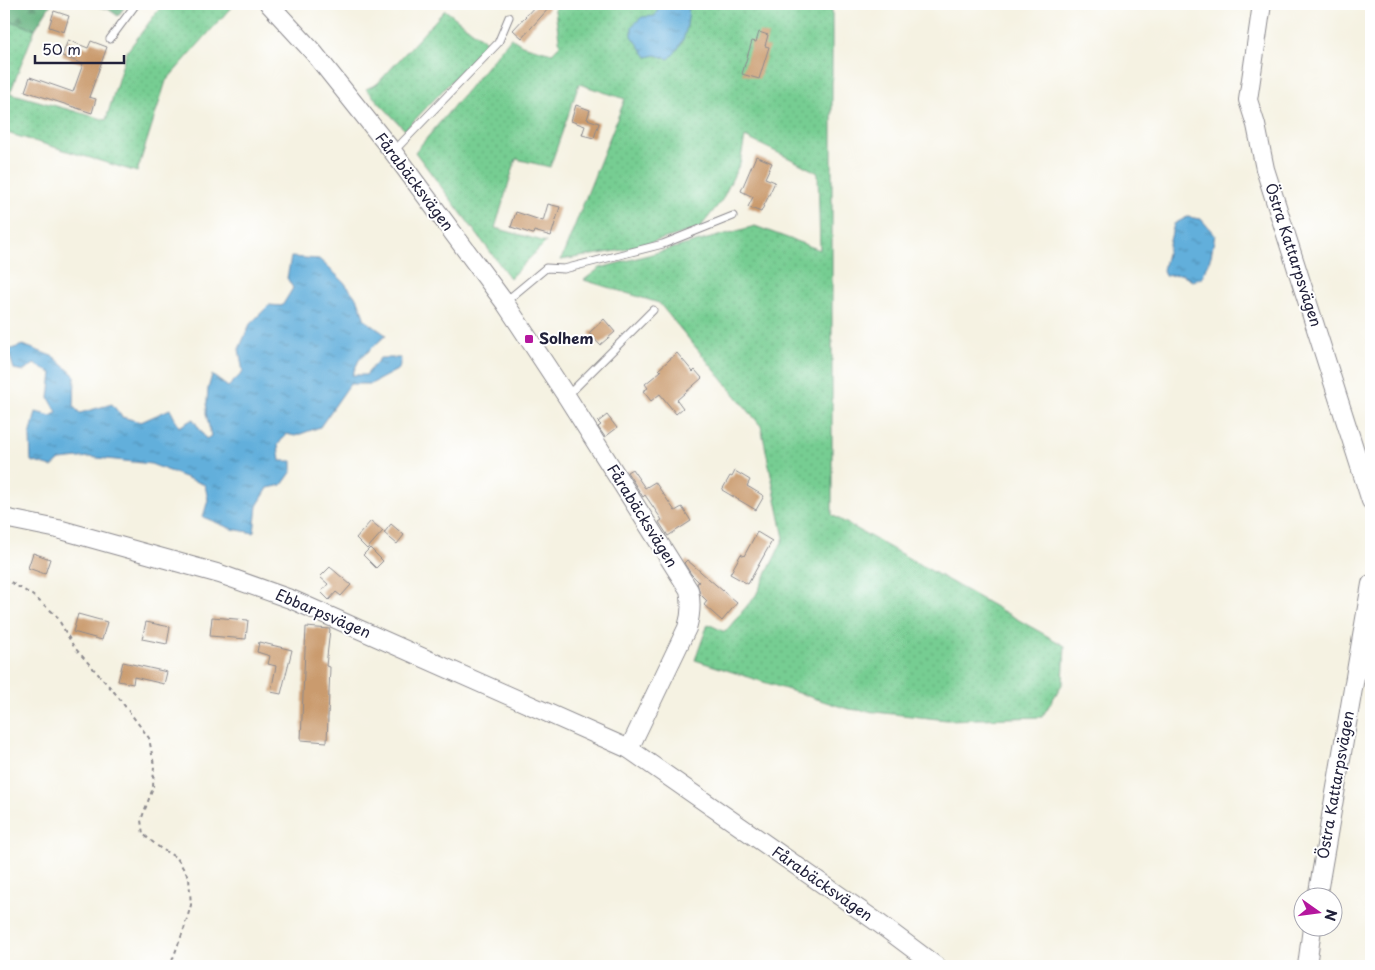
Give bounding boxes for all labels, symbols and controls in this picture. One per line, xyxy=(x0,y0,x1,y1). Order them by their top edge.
scale bar xyxy=(35,32,124,64)
text: 50 m xyxy=(42,37,81,60)
street label: Fårabäcksvägen xyxy=(370,127,460,235)
street label: Östra Kattarpsvägen xyxy=(1260,180,1329,329)
place label: Solhem xyxy=(539,326,593,349)
marker: Solhem xyxy=(523,333,535,345)
street label: Fårabäcksvägen xyxy=(602,459,684,571)
street label: Ebbarpsvägen xyxy=(272,582,375,643)
street label: Östra Kattarpsvägen xyxy=(1310,709,1359,861)
street label: Fårabäcksvägen xyxy=(768,839,878,926)
north arrow xyxy=(1292,888,1342,938)
text: N xyxy=(1320,907,1343,923)

